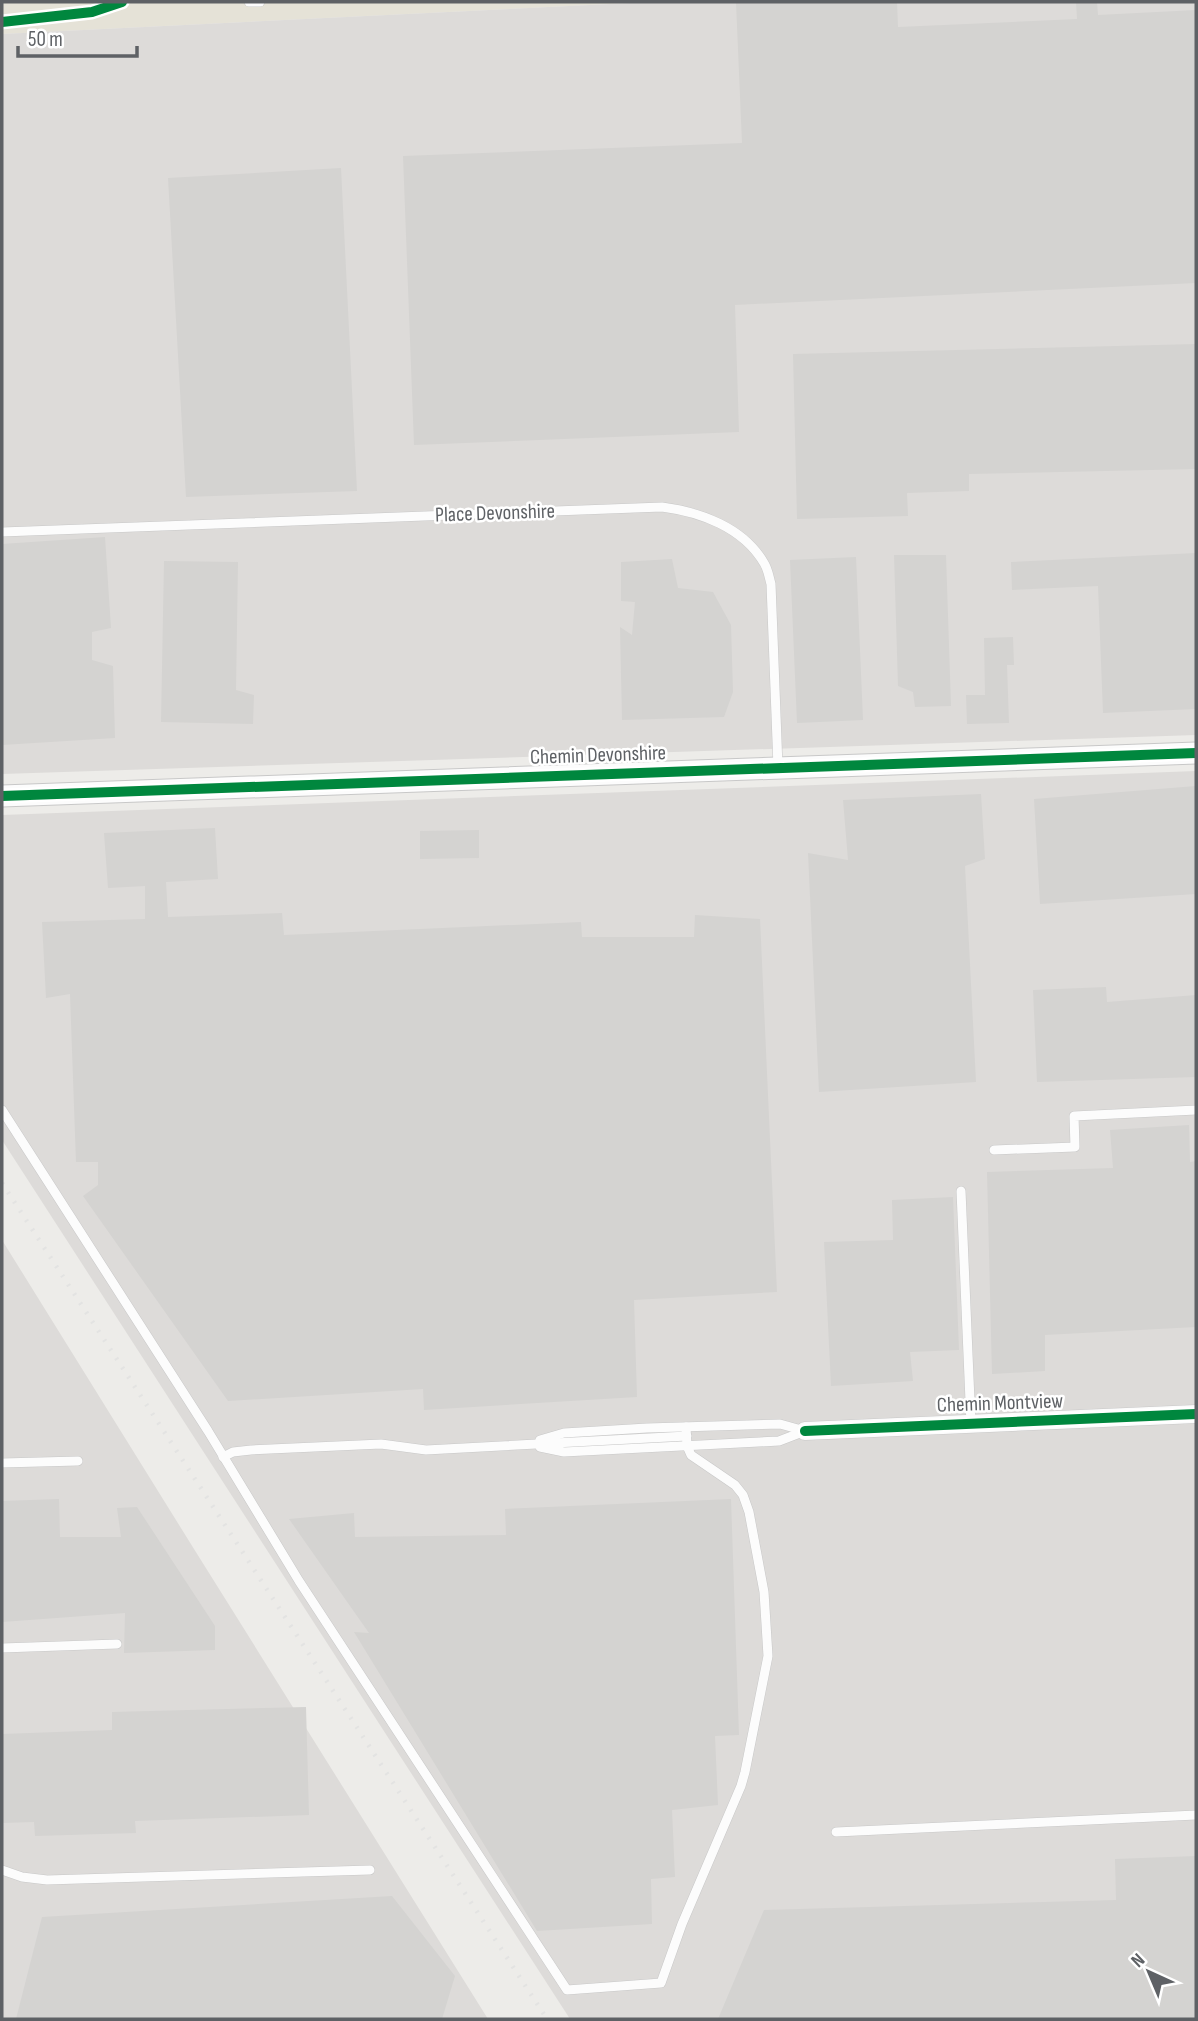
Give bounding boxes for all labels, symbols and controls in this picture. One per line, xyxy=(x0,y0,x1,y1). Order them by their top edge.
scale bar xyxy=(18,14,136,58)
text: 50 m xyxy=(28,27,63,52)
street label: Place Devonshire xyxy=(435,498,555,528)
street label: Chemin Devonshire xyxy=(530,740,666,770)
street label: Chemin Montview xyxy=(936,1388,1064,1418)
north arrow xyxy=(1114,1937,1184,2007)
text: N xyxy=(1127,1949,1150,1973)

